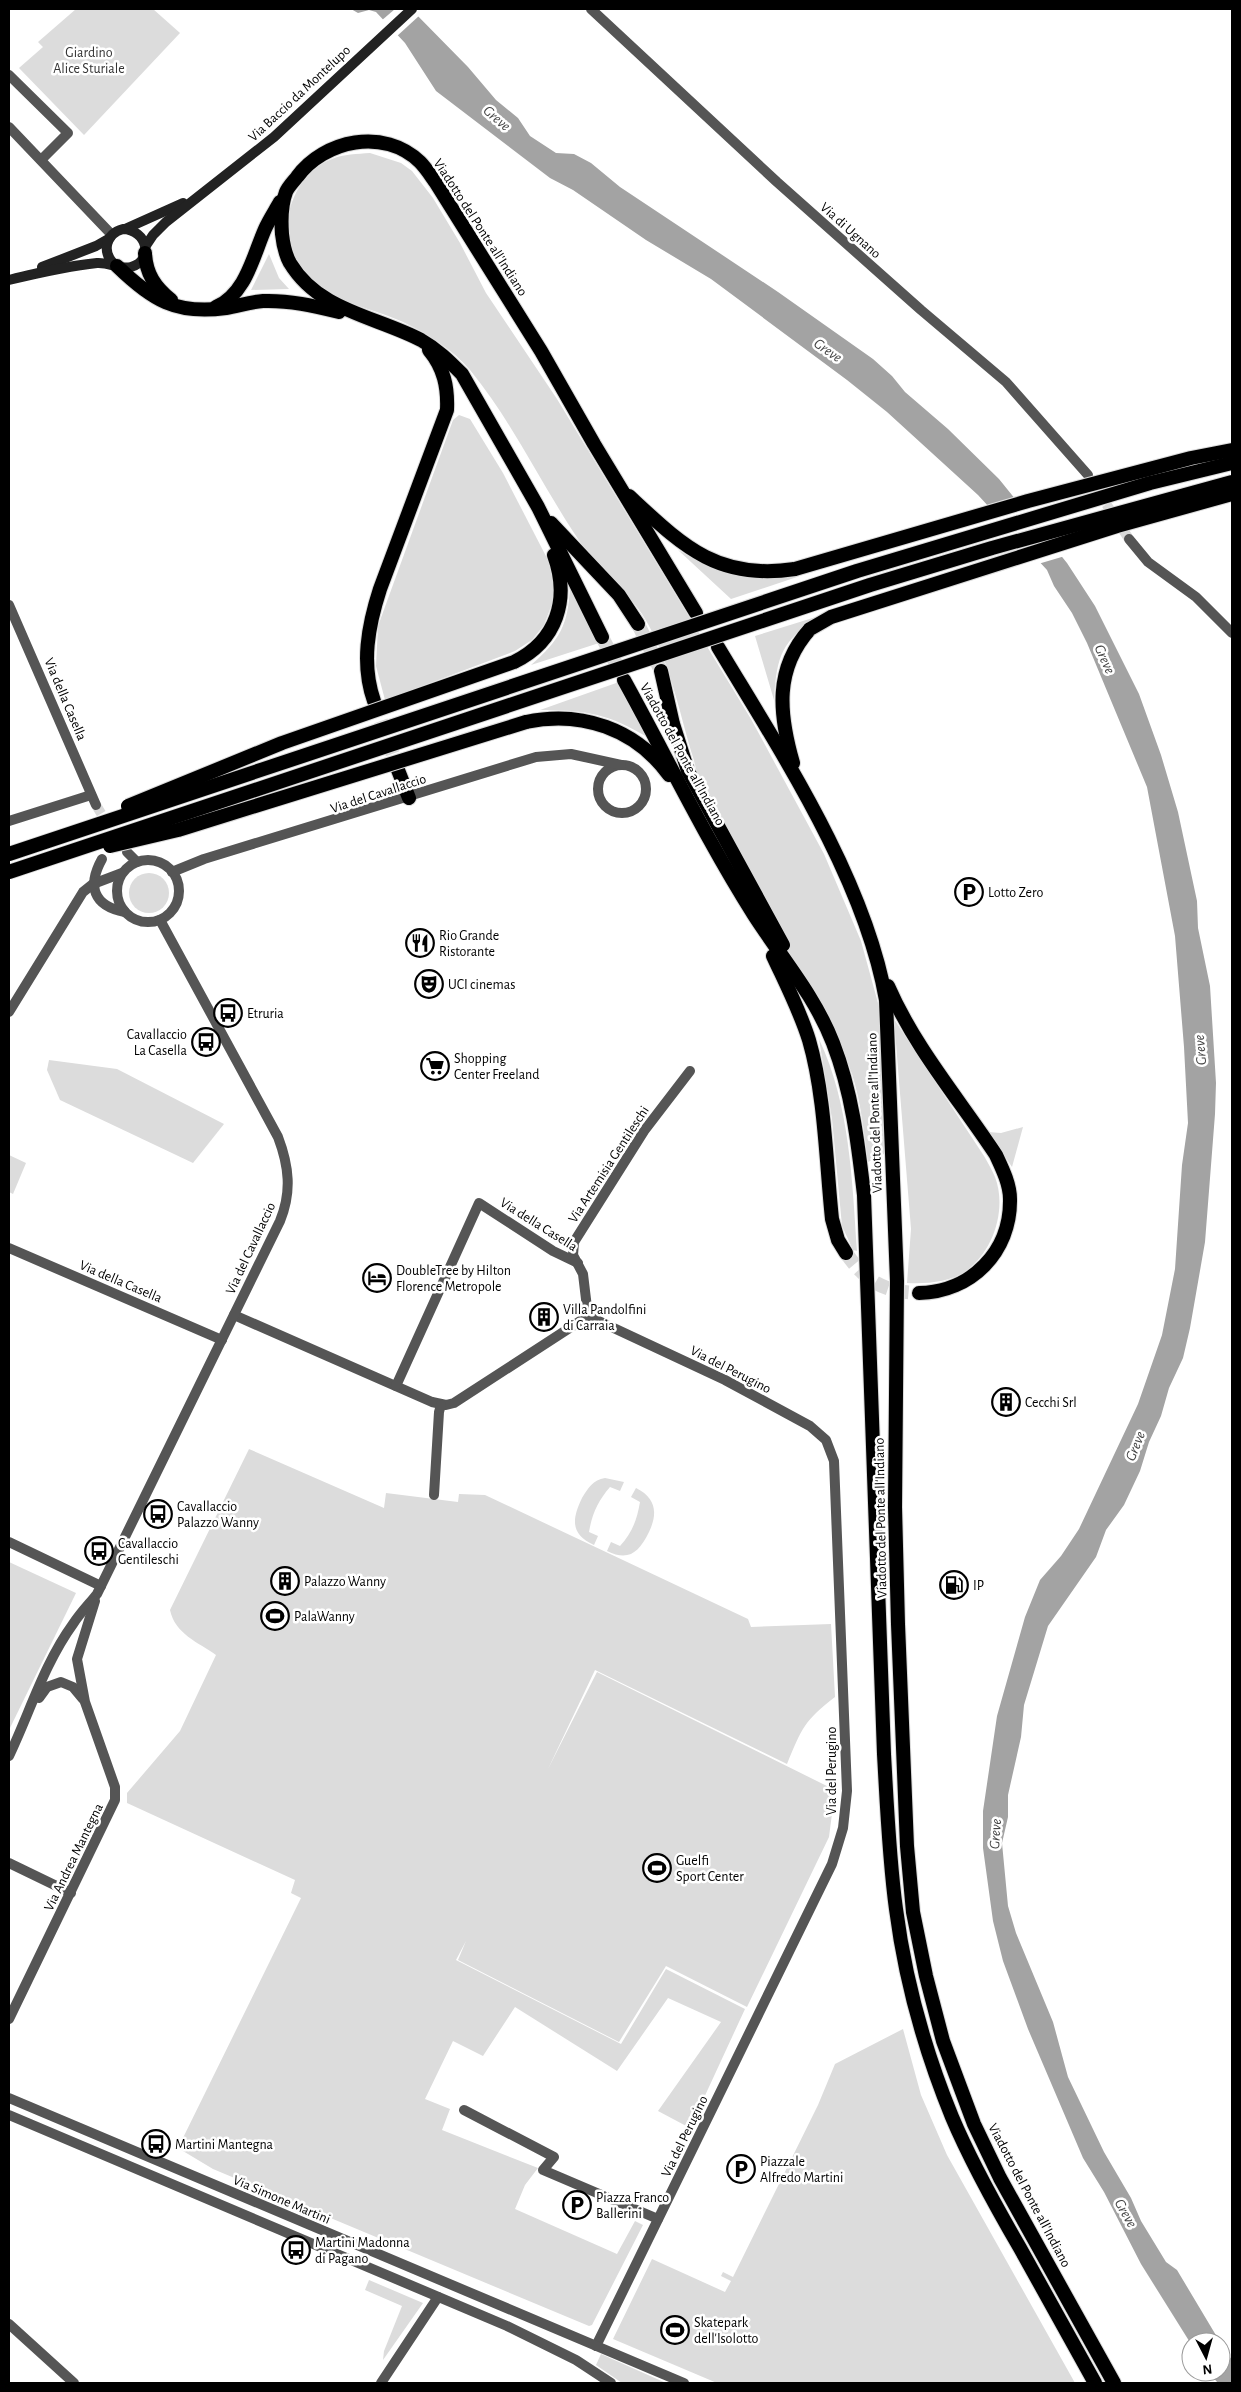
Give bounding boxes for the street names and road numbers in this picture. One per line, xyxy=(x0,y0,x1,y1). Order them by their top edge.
street label: Via Baccio da Montelupo xyxy=(246,43,353,144)
street label: Viadotto del Ponte all'Indiano xyxy=(431,156,530,299)
street label: Via di Ugnano xyxy=(817,200,883,262)
street label: Via della Casella xyxy=(41,656,89,743)
street label: Viadotto del Ponte all'Indiano xyxy=(637,681,727,828)
street label: Via del Cavallaccio xyxy=(329,772,428,816)
street label: Viadotto del Ponte all'Indiano xyxy=(865,1032,885,1193)
street label: Via Artemisia Gentileschi xyxy=(566,1104,652,1225)
street label: Via della Casella xyxy=(497,1196,580,1254)
street label: Via del Cavallaccio xyxy=(223,1200,278,1297)
street label: Via della Casella xyxy=(77,1258,164,1306)
street label: Via del Perugino xyxy=(688,1344,773,1396)
street label: Viadotto del Ponte all'Indiano xyxy=(873,1437,889,1598)
street label: Via del Perugino xyxy=(825,1727,839,1815)
street label: Via Andrea Mantegna xyxy=(42,1801,106,1913)
street label: Via del Perugino xyxy=(659,2093,711,2179)
street label: Viadotto del Ponte all'Indiano xyxy=(985,2121,1073,2270)
street label: Via Simone Martini xyxy=(231,2173,332,2227)

